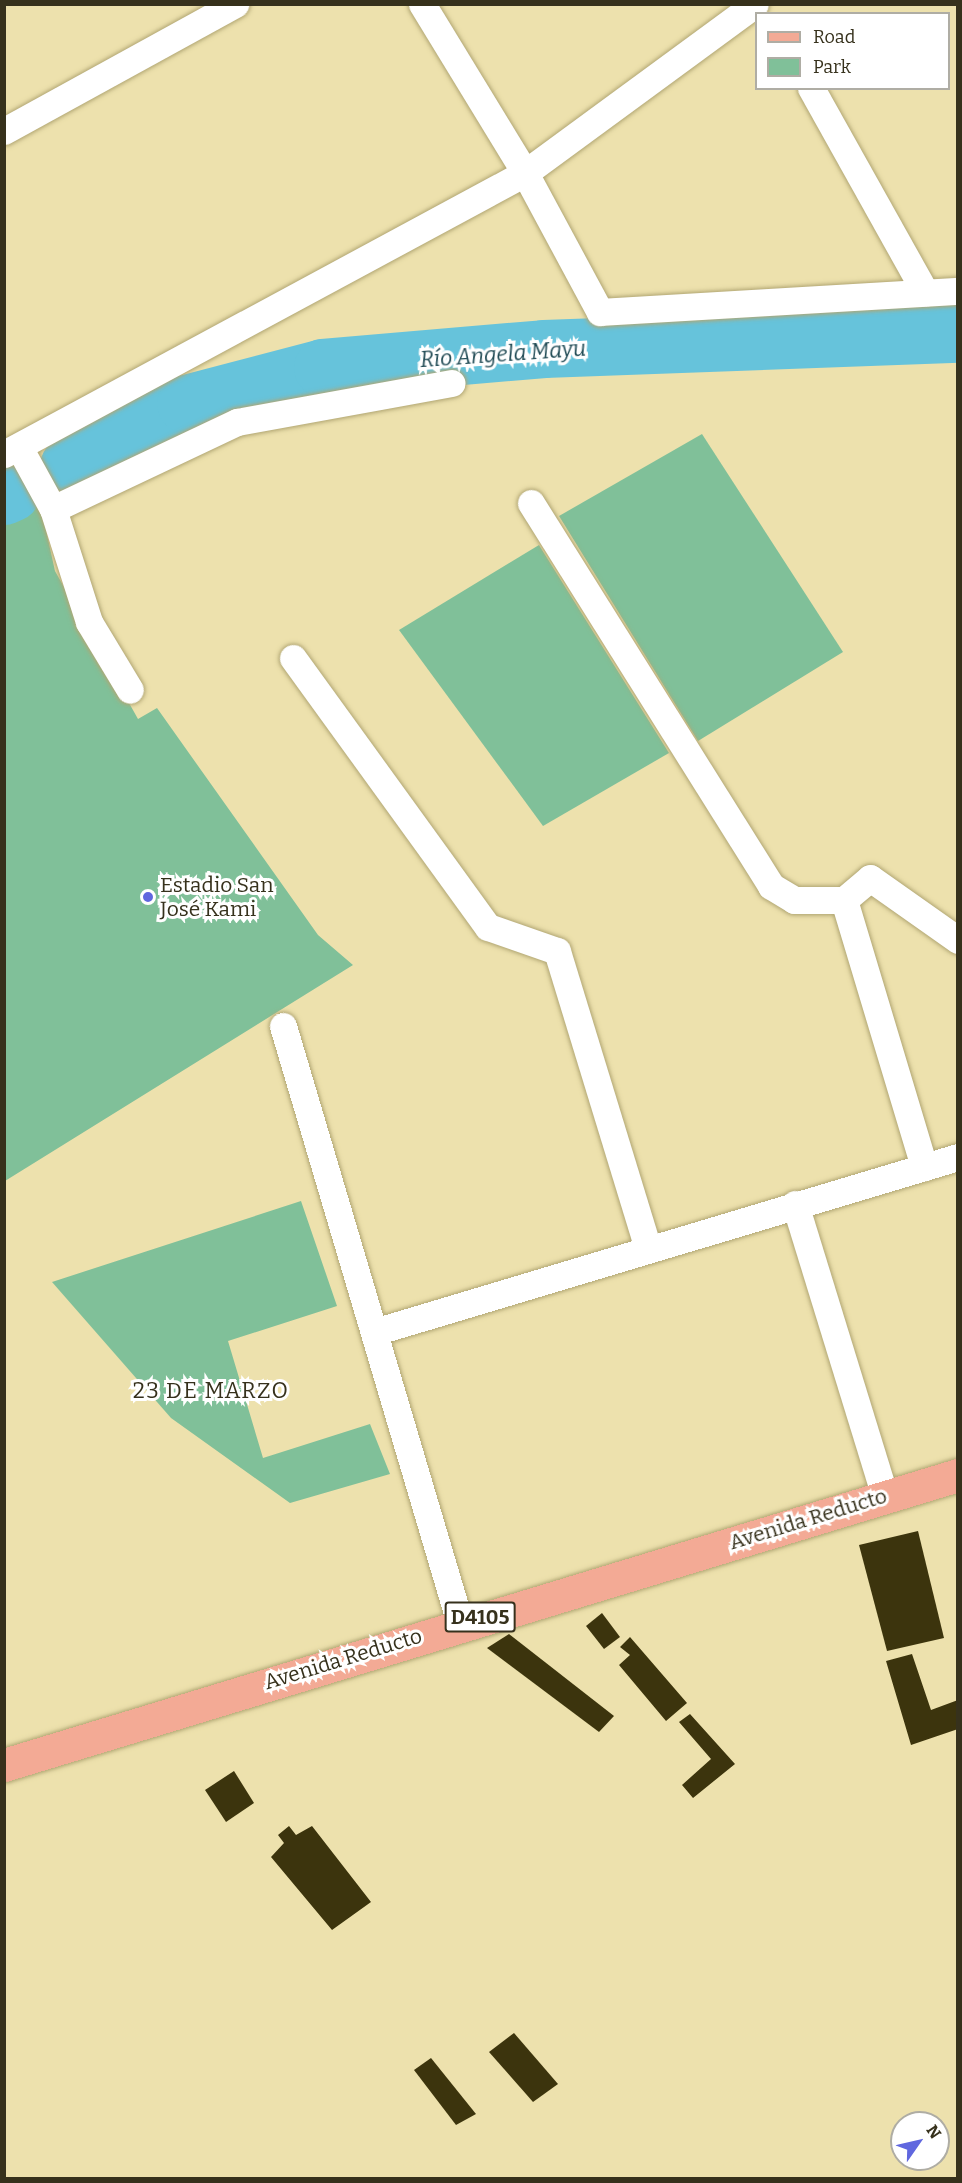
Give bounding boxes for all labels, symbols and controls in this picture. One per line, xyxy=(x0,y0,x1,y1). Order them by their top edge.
legend xyxy=(755,12,950,90)
text: Road xyxy=(813,26,855,48)
text: Park xyxy=(813,56,851,78)
water label: Río Angela Mayu xyxy=(419,335,587,373)
place label: Estadio San José Kami xyxy=(160,872,273,922)
marker: Estadio San José Kami xyxy=(141,890,155,904)
district label: 23 DE MARZO xyxy=(133,1378,289,1404)
street label: Avenida Reducto xyxy=(726,1483,890,1555)
road number: D4105 xyxy=(444,1600,516,1634)
street label: Avenida Reducto xyxy=(261,1623,425,1695)
north arrow xyxy=(890,2111,950,2171)
text: N xyxy=(922,2121,945,2142)

